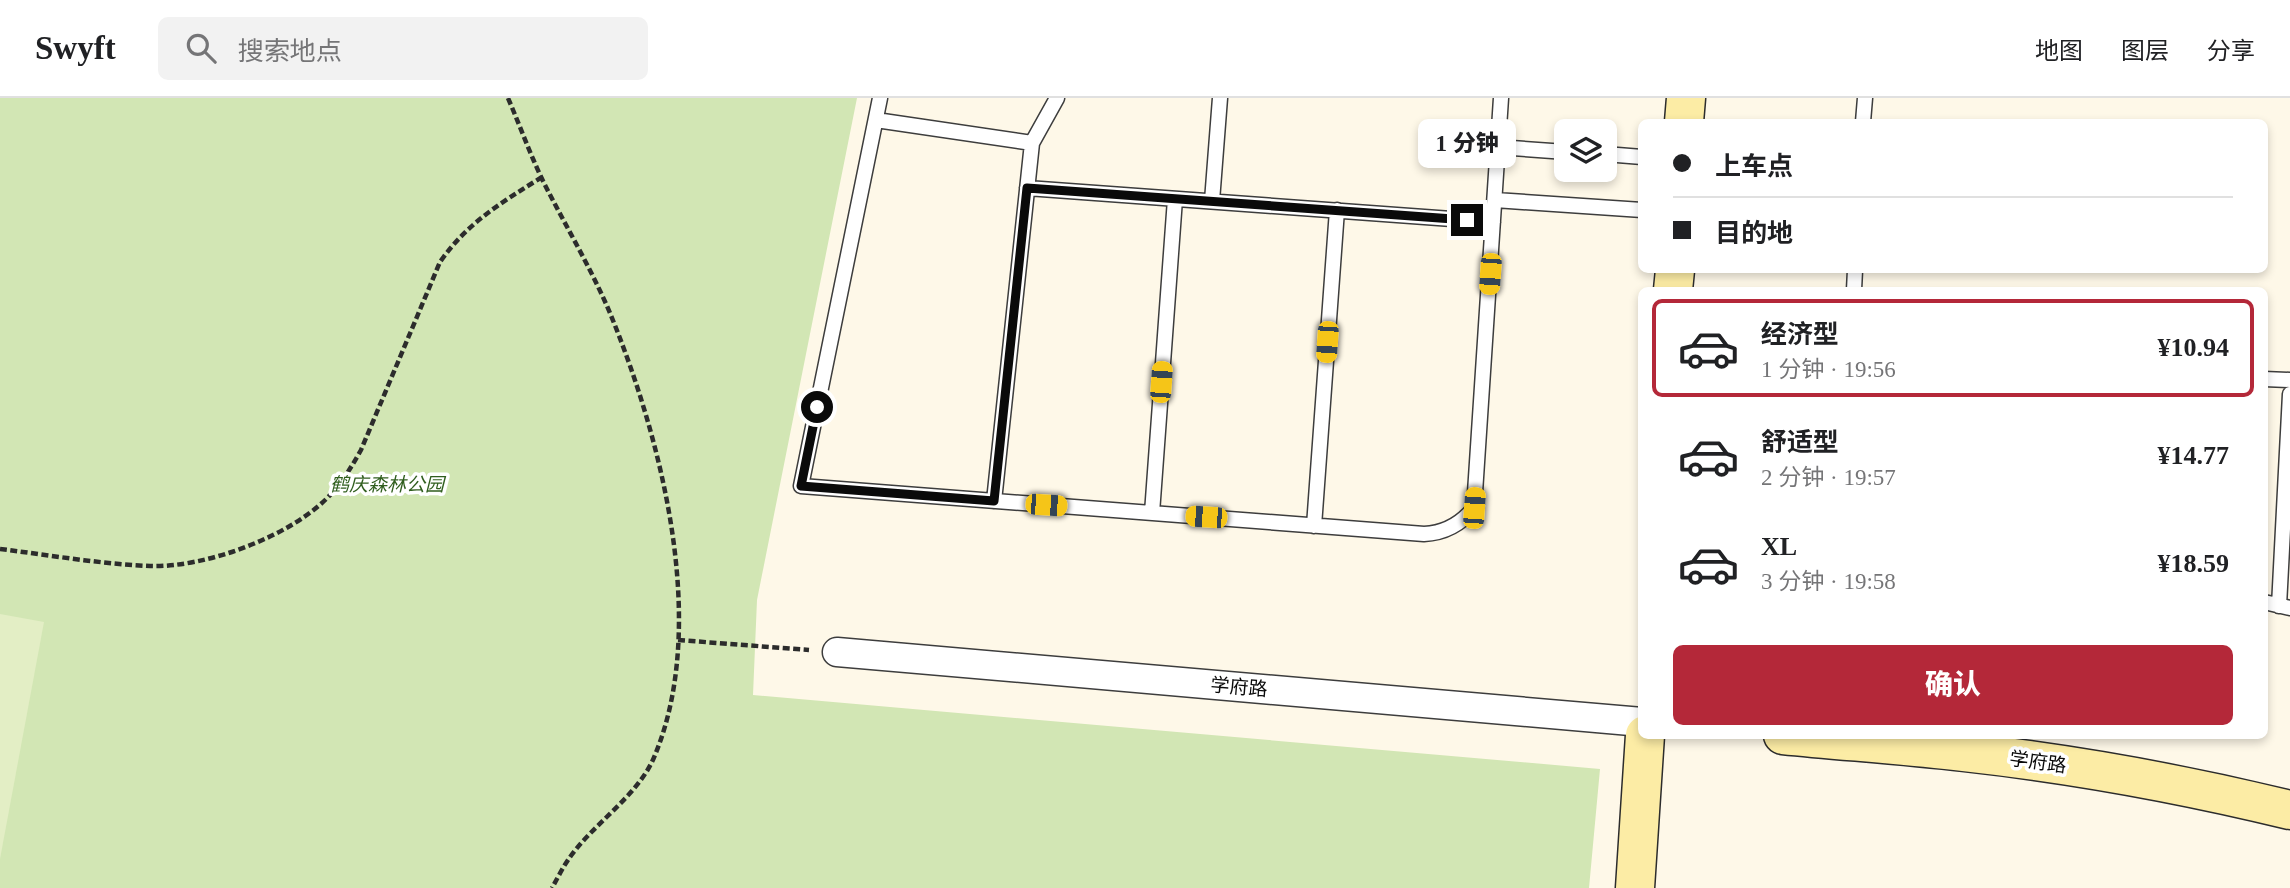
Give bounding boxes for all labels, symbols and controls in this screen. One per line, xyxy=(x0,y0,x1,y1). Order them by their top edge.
search box xyxy=(158,17,648,80)
icon: search xyxy=(182,29,220,67)
text: Swyft xyxy=(35,30,116,66)
text: 搜索地点 xyxy=(238,37,342,66)
text: 地图 xyxy=(2035,38,2083,64)
text: 图层 xyxy=(2121,38,2169,64)
text: 分享 xyxy=(2207,38,2255,64)
callout: 1 分钟 xyxy=(1418,118,1516,167)
map controls xyxy=(1554,119,1617,182)
button: layers xyxy=(1554,119,1617,182)
text: 1 分钟 xyxy=(1435,131,1499,156)
text: 上车点 xyxy=(1715,152,1793,181)
route end xyxy=(1451,204,1483,236)
text: 目的地 xyxy=(1715,219,1793,248)
car xyxy=(1479,252,1502,296)
icon: car xyxy=(1677,317,1740,380)
car xyxy=(1316,320,1339,364)
text: 经济型 xyxy=(1761,320,1839,349)
text: ¥10.94 xyxy=(2158,333,2229,362)
text: 1 分钟 · 19:56 xyxy=(1761,357,1896,382)
car xyxy=(1150,360,1173,404)
route start xyxy=(801,391,833,423)
icon: car xyxy=(1677,425,1740,488)
text: 舒适型 xyxy=(1761,428,1839,457)
text: ¥14.77 xyxy=(2158,441,2229,470)
text: 2 分钟 · 19:57 xyxy=(1761,465,1896,490)
park label: 鹤庆森林公园 xyxy=(330,474,447,495)
car xyxy=(1463,486,1486,530)
car xyxy=(1025,493,1068,517)
car xyxy=(1185,505,1228,529)
text: XL xyxy=(1761,532,1797,561)
icon: car xyxy=(1677,533,1740,596)
text: ¥18.59 xyxy=(2158,549,2229,578)
text: 3 分钟 · 19:58 xyxy=(1761,569,1896,594)
button: 确认 xyxy=(1673,645,2233,725)
street label: 学府路 xyxy=(1210,674,1268,700)
street label: 学府路 xyxy=(2008,748,2068,776)

